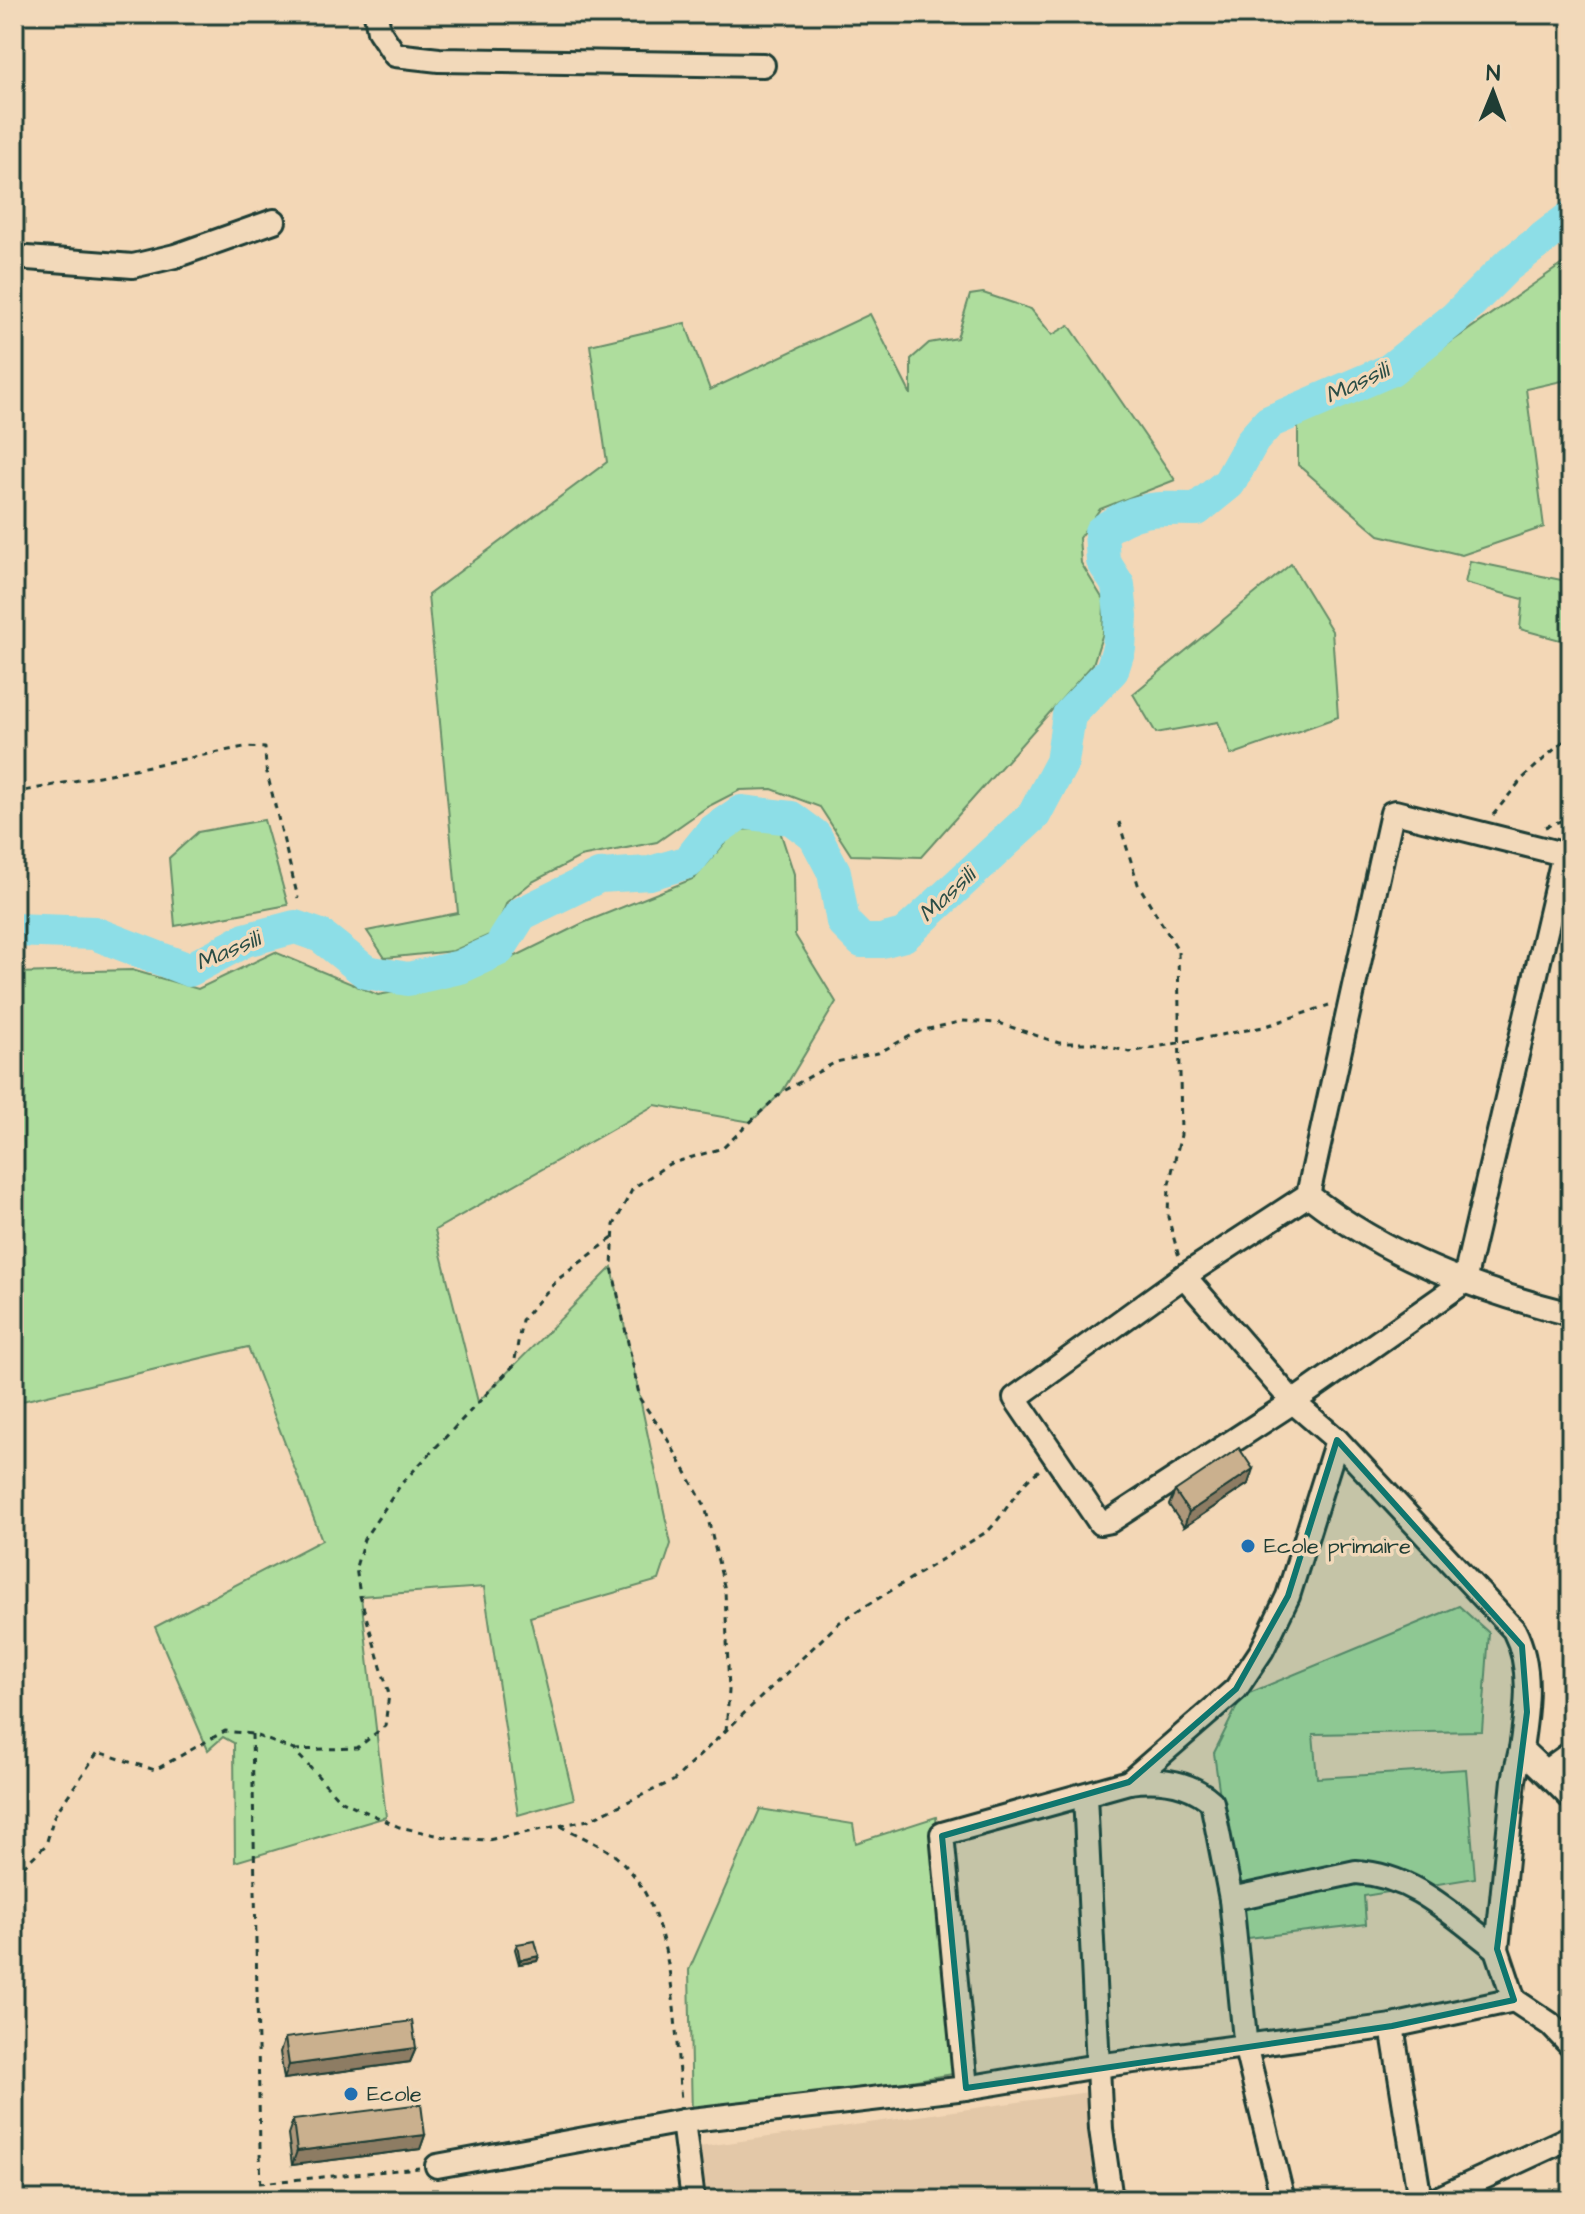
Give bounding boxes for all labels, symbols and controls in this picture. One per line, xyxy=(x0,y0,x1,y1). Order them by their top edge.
north arrow xyxy=(1453,52,1533,132)
text: N xyxy=(1486,58,1501,89)
water label: Massili xyxy=(1319,352,1398,413)
water label: Massili xyxy=(911,857,986,930)
water label: Massili xyxy=(190,921,269,980)
place label: Ecole primaire xyxy=(1264,1531,1411,1562)
marker: Ecole primaire xyxy=(1239,1537,1257,1555)
place label: Ecole xyxy=(367,2079,422,2110)
marker: Ecole xyxy=(342,2085,360,2103)

